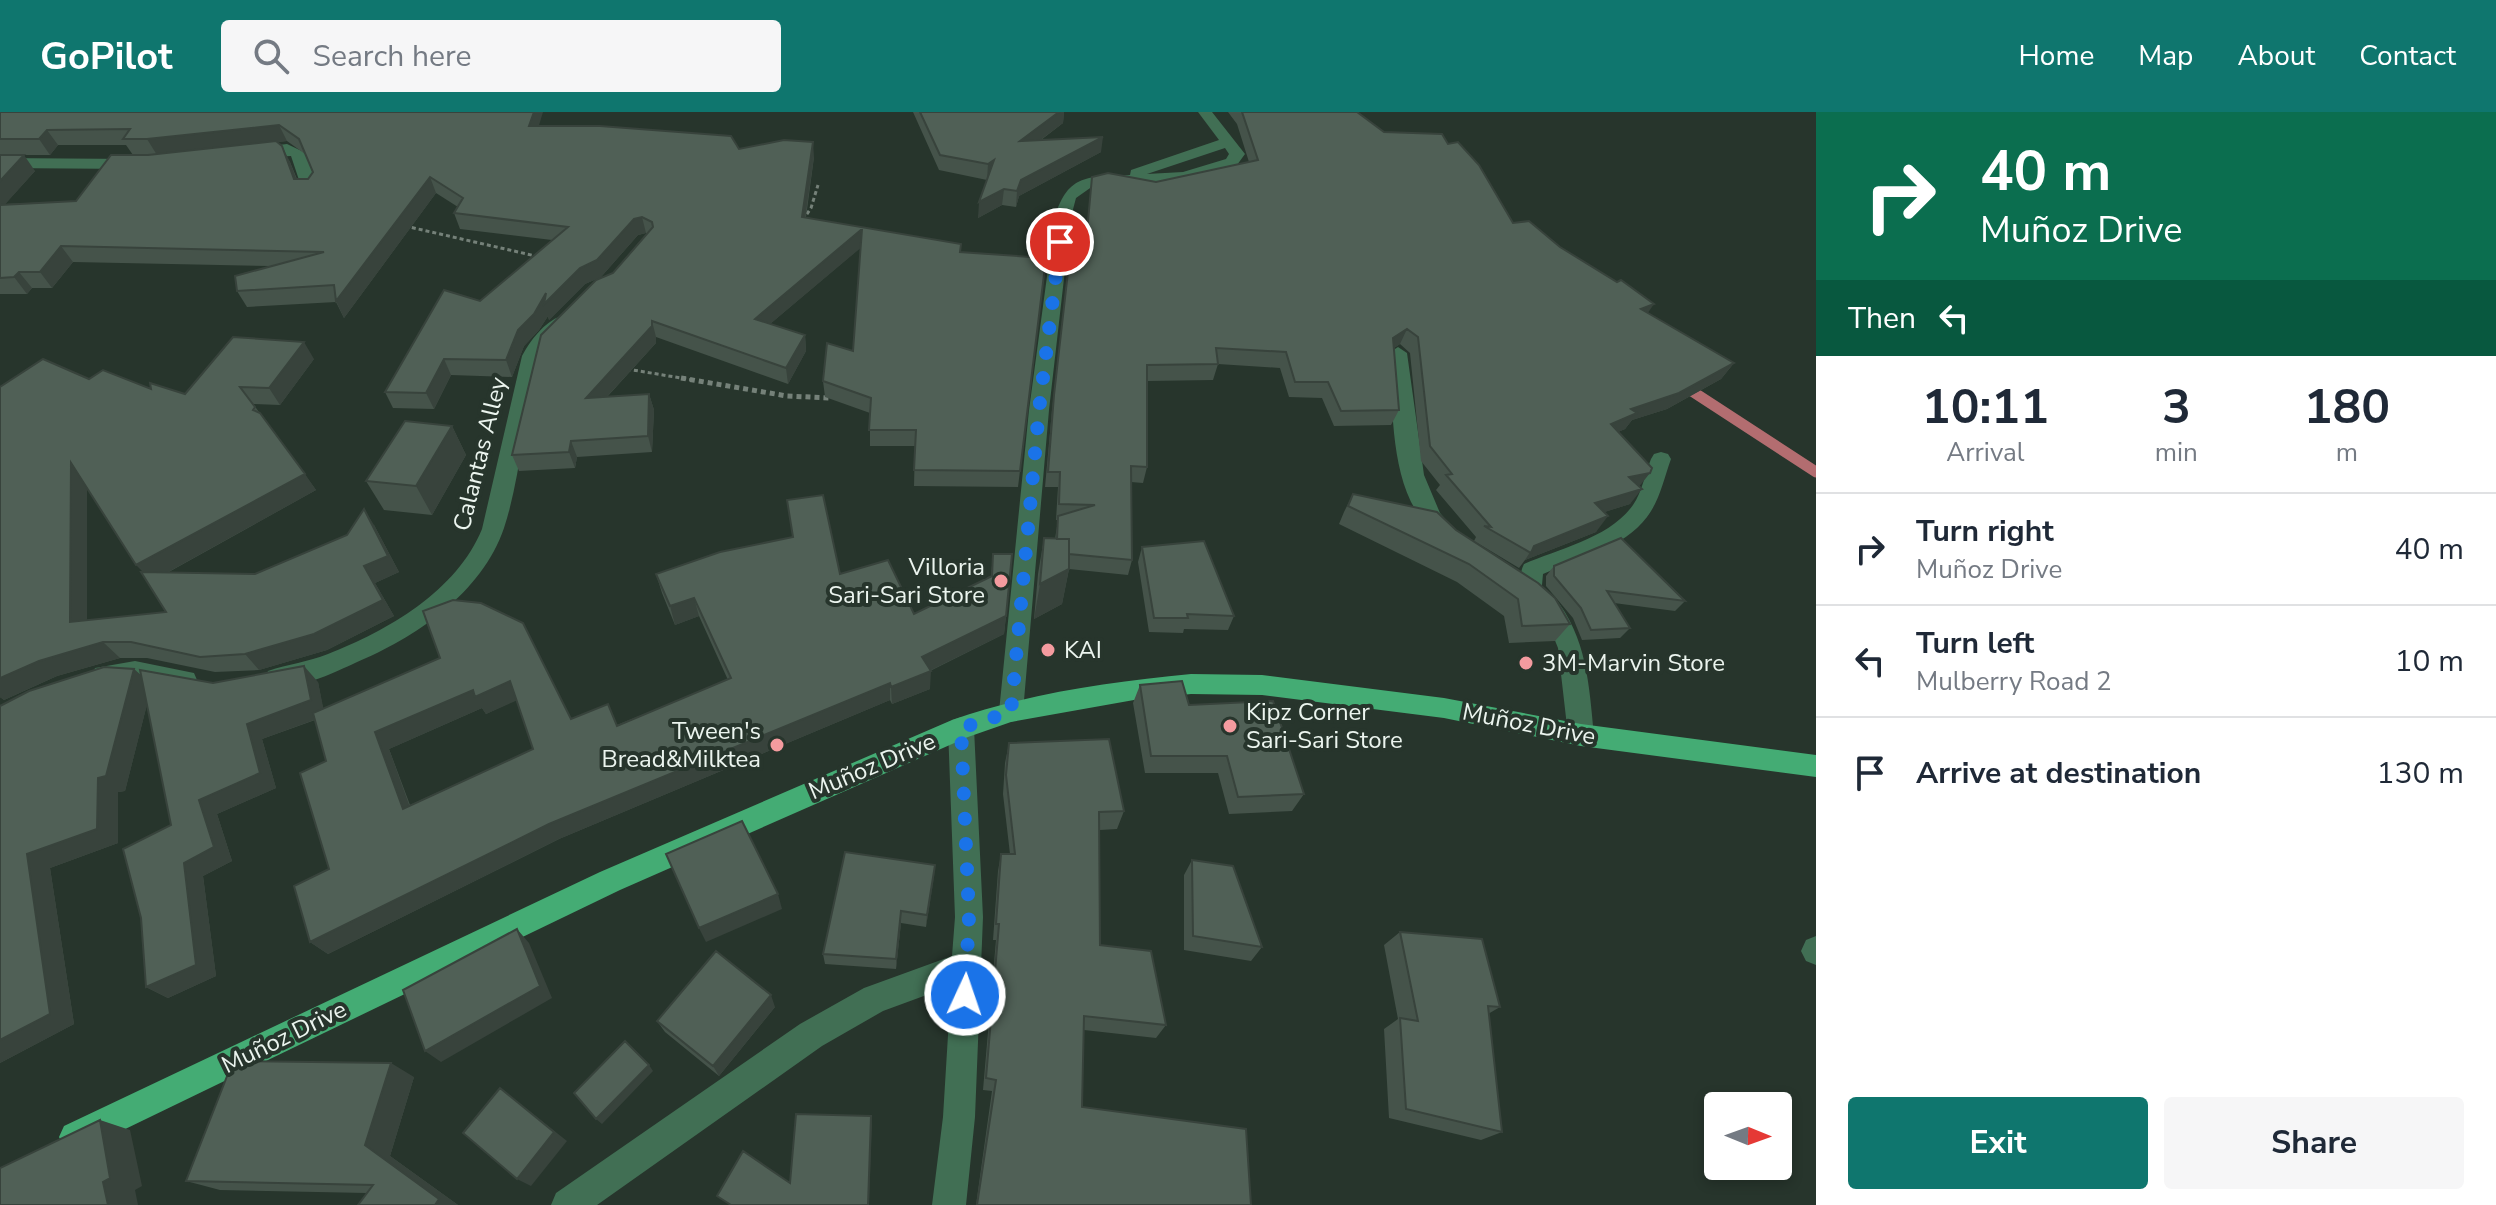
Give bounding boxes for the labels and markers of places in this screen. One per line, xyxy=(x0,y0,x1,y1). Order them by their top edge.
pin xyxy=(1026,208,1094,276)
place label: Villoria Sari-Sari Store xyxy=(828,551,985,611)
marker: Villoria Sari-Sari Store xyxy=(992,572,1010,590)
place label: KAI xyxy=(1064,634,1102,666)
marker: KAI xyxy=(1039,641,1057,659)
place label: 3M-Marvin Store xyxy=(1542,647,1725,679)
marker: 3M-Marvin Store xyxy=(1517,654,1535,672)
place label: Kipz Corner Sari-Sari Store xyxy=(1246,696,1403,756)
place label: Tween's Bread&Milktea xyxy=(602,715,761,775)
marker: Kipz Corner Sari-Sari Store xyxy=(1221,717,1239,735)
marker: Tween's Bread&Milktea xyxy=(768,736,786,754)

